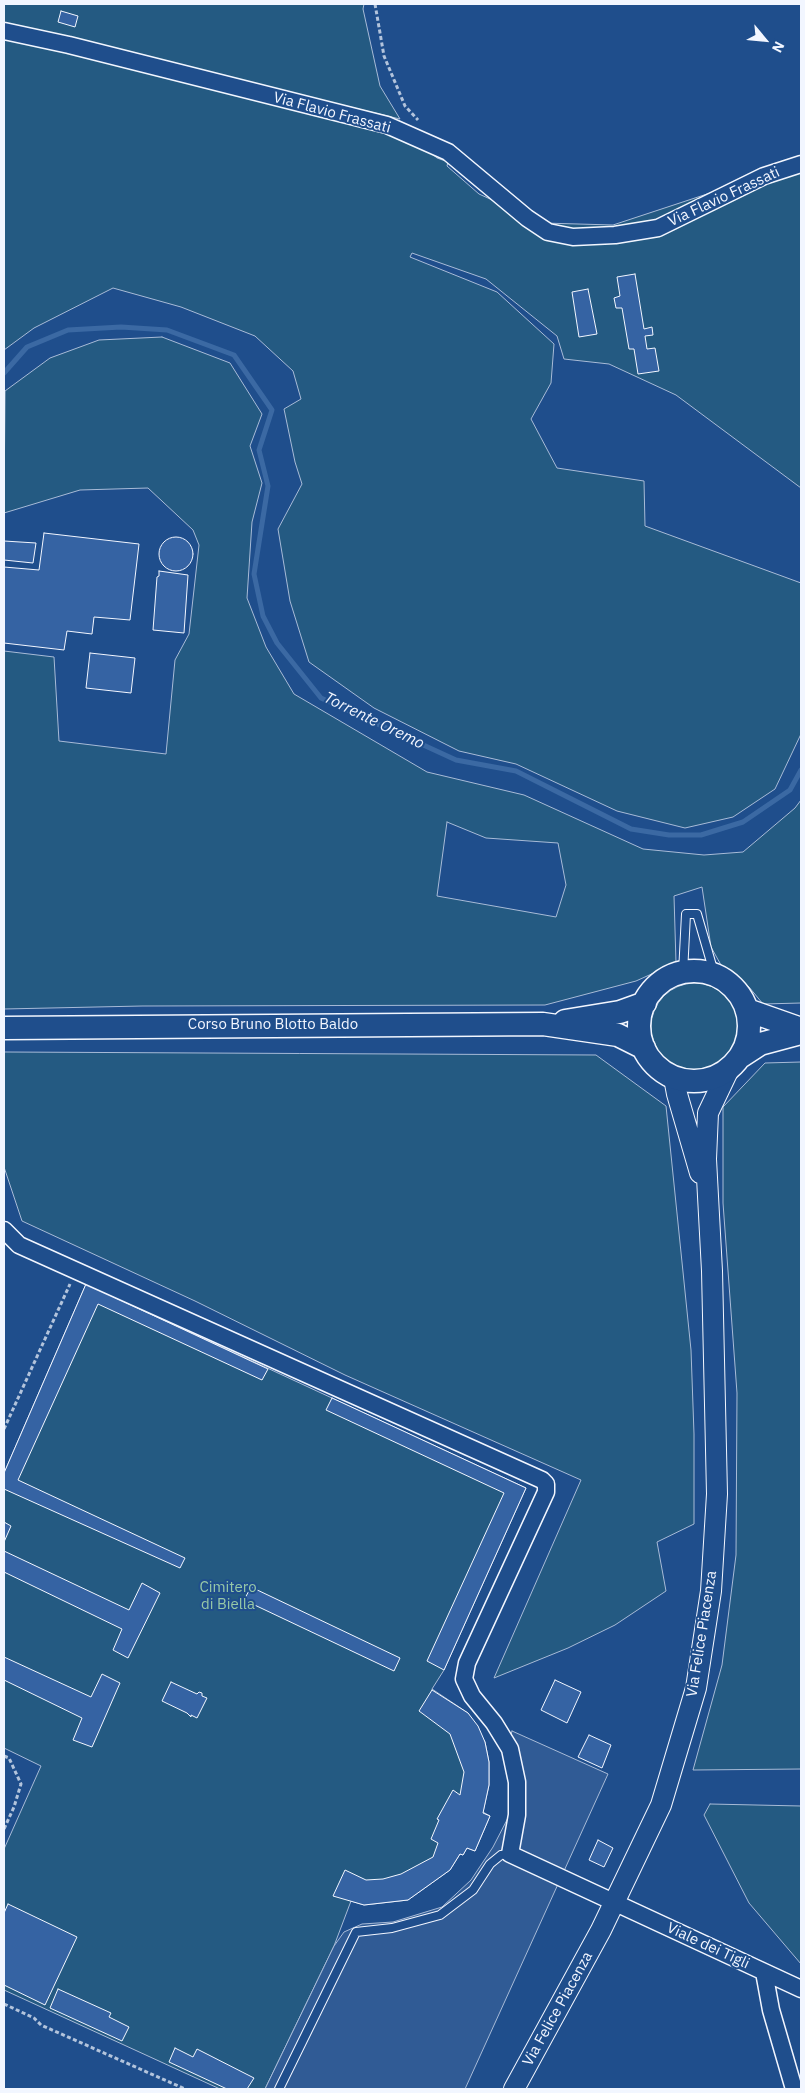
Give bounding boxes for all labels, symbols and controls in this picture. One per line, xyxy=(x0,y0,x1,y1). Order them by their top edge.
north arrow xyxy=(740,15,790,65)
text: N xyxy=(768,38,789,56)
street label: Via Flavio Frassati xyxy=(271,89,393,137)
street label: Via Flavio Frassati xyxy=(665,163,783,231)
water label: Torrente Oremo xyxy=(321,688,427,754)
street label: Corso Bruno Blotto Baldo xyxy=(188,1016,358,1034)
street label: Via Felice Piacenza xyxy=(683,1569,721,1699)
park label: Cimitero di Biella xyxy=(199,1579,257,1614)
street label: Viale dei Tigli xyxy=(664,1919,752,1973)
street label: Via Felice Piacenza xyxy=(519,1949,597,2069)

